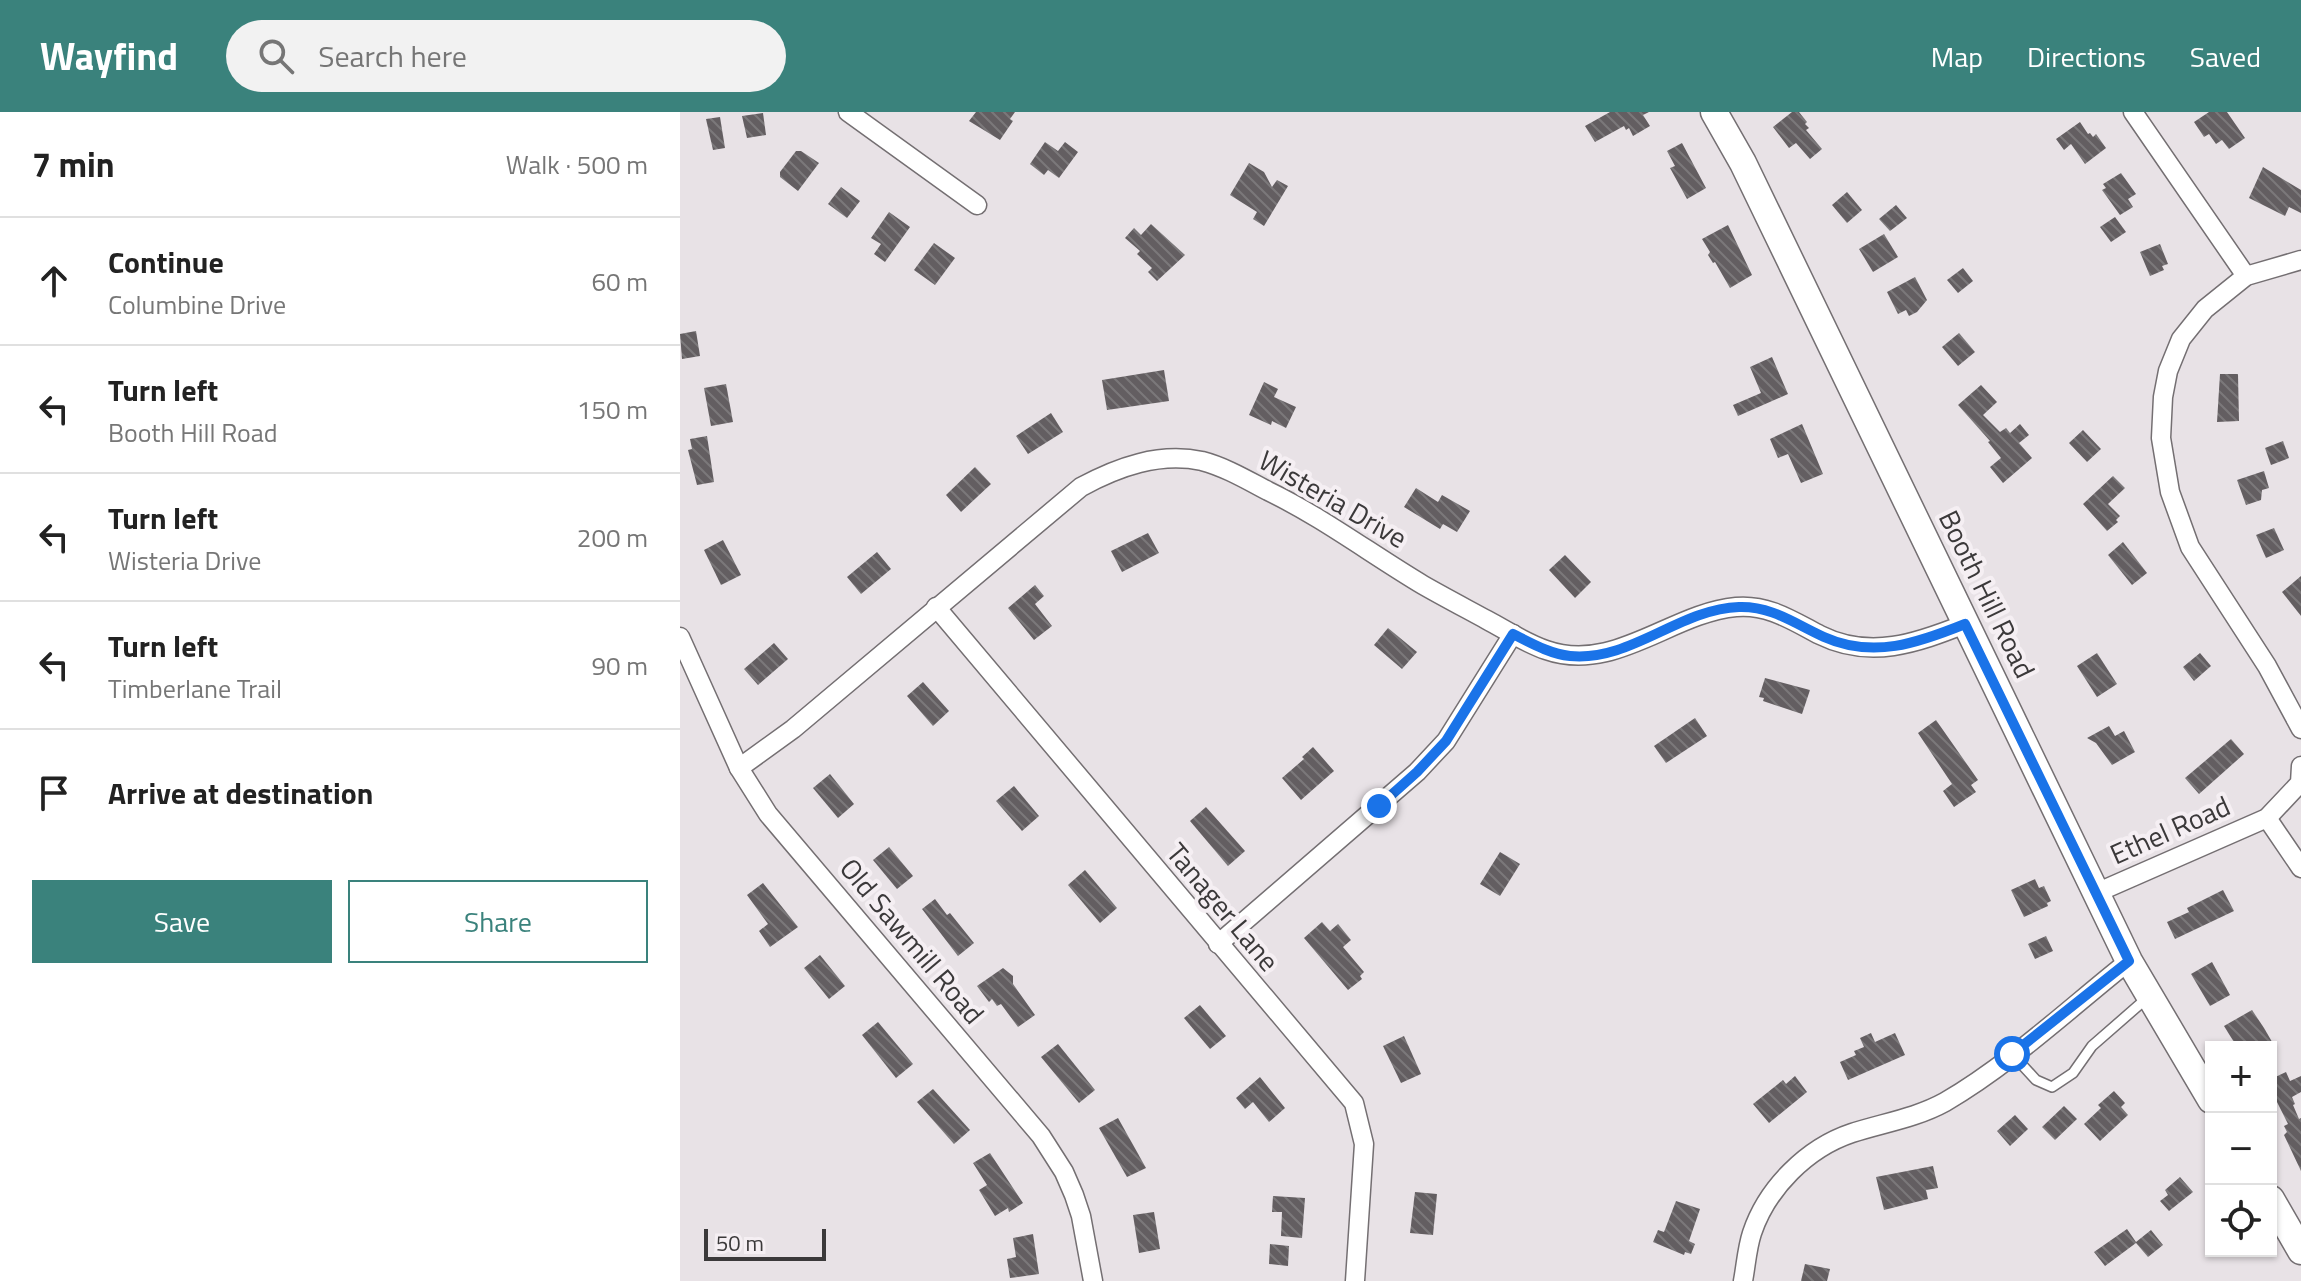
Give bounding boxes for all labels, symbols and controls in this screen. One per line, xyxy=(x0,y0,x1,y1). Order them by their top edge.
search box xyxy=(226,20,786,92)
text: Wayfind xyxy=(40,27,178,85)
text: Search here xyxy=(318,33,467,79)
icon: search xyxy=(254,34,298,78)
text: Map xyxy=(1931,35,1983,78)
text: Directions xyxy=(2027,35,2146,78)
text: Saved xyxy=(2190,35,2261,78)
text: 7 min xyxy=(32,138,115,190)
text: Walk · 500 m xyxy=(506,145,648,184)
text: Continue xyxy=(108,239,224,285)
icon: ahead xyxy=(32,259,76,303)
text: 60 m xyxy=(591,262,648,301)
text: Columbine Drive xyxy=(108,285,286,324)
text: Turn left xyxy=(108,367,218,413)
icon: left xyxy=(32,387,76,431)
text: 150 m xyxy=(577,390,648,429)
text: Booth Hill Road xyxy=(108,413,277,452)
street label: Wisteria Drive xyxy=(1251,439,1416,558)
text: Turn left xyxy=(108,495,218,541)
street label: Booth Hill Road xyxy=(1928,502,2047,685)
icon: left xyxy=(32,515,76,559)
text: 200 m xyxy=(577,518,648,557)
text: Wisteria Drive xyxy=(108,541,261,580)
text: Turn left xyxy=(108,623,218,669)
icon: left xyxy=(32,643,76,687)
text: 90 m xyxy=(591,646,648,685)
text: Timberlane Trail xyxy=(108,669,282,708)
text: Arrive at destination xyxy=(108,770,373,816)
icon: arrive xyxy=(32,771,76,815)
street label: Ethel Road xyxy=(2103,784,2237,875)
route end xyxy=(1361,788,1397,824)
street label: Tanager Lane xyxy=(1157,833,1290,980)
street label: Old Sawmill Road xyxy=(830,848,995,1033)
button: Save xyxy=(32,880,332,963)
button: Share xyxy=(348,880,648,963)
route start xyxy=(1994,1036,2030,1072)
map controls xyxy=(2205,1041,2277,1257)
button: + xyxy=(2205,1041,2277,1113)
button: − xyxy=(2205,1113,2277,1185)
button: locate xyxy=(2205,1185,2277,1257)
scale bar xyxy=(704,1225,826,1261)
text: 50 m xyxy=(716,1226,764,1260)

